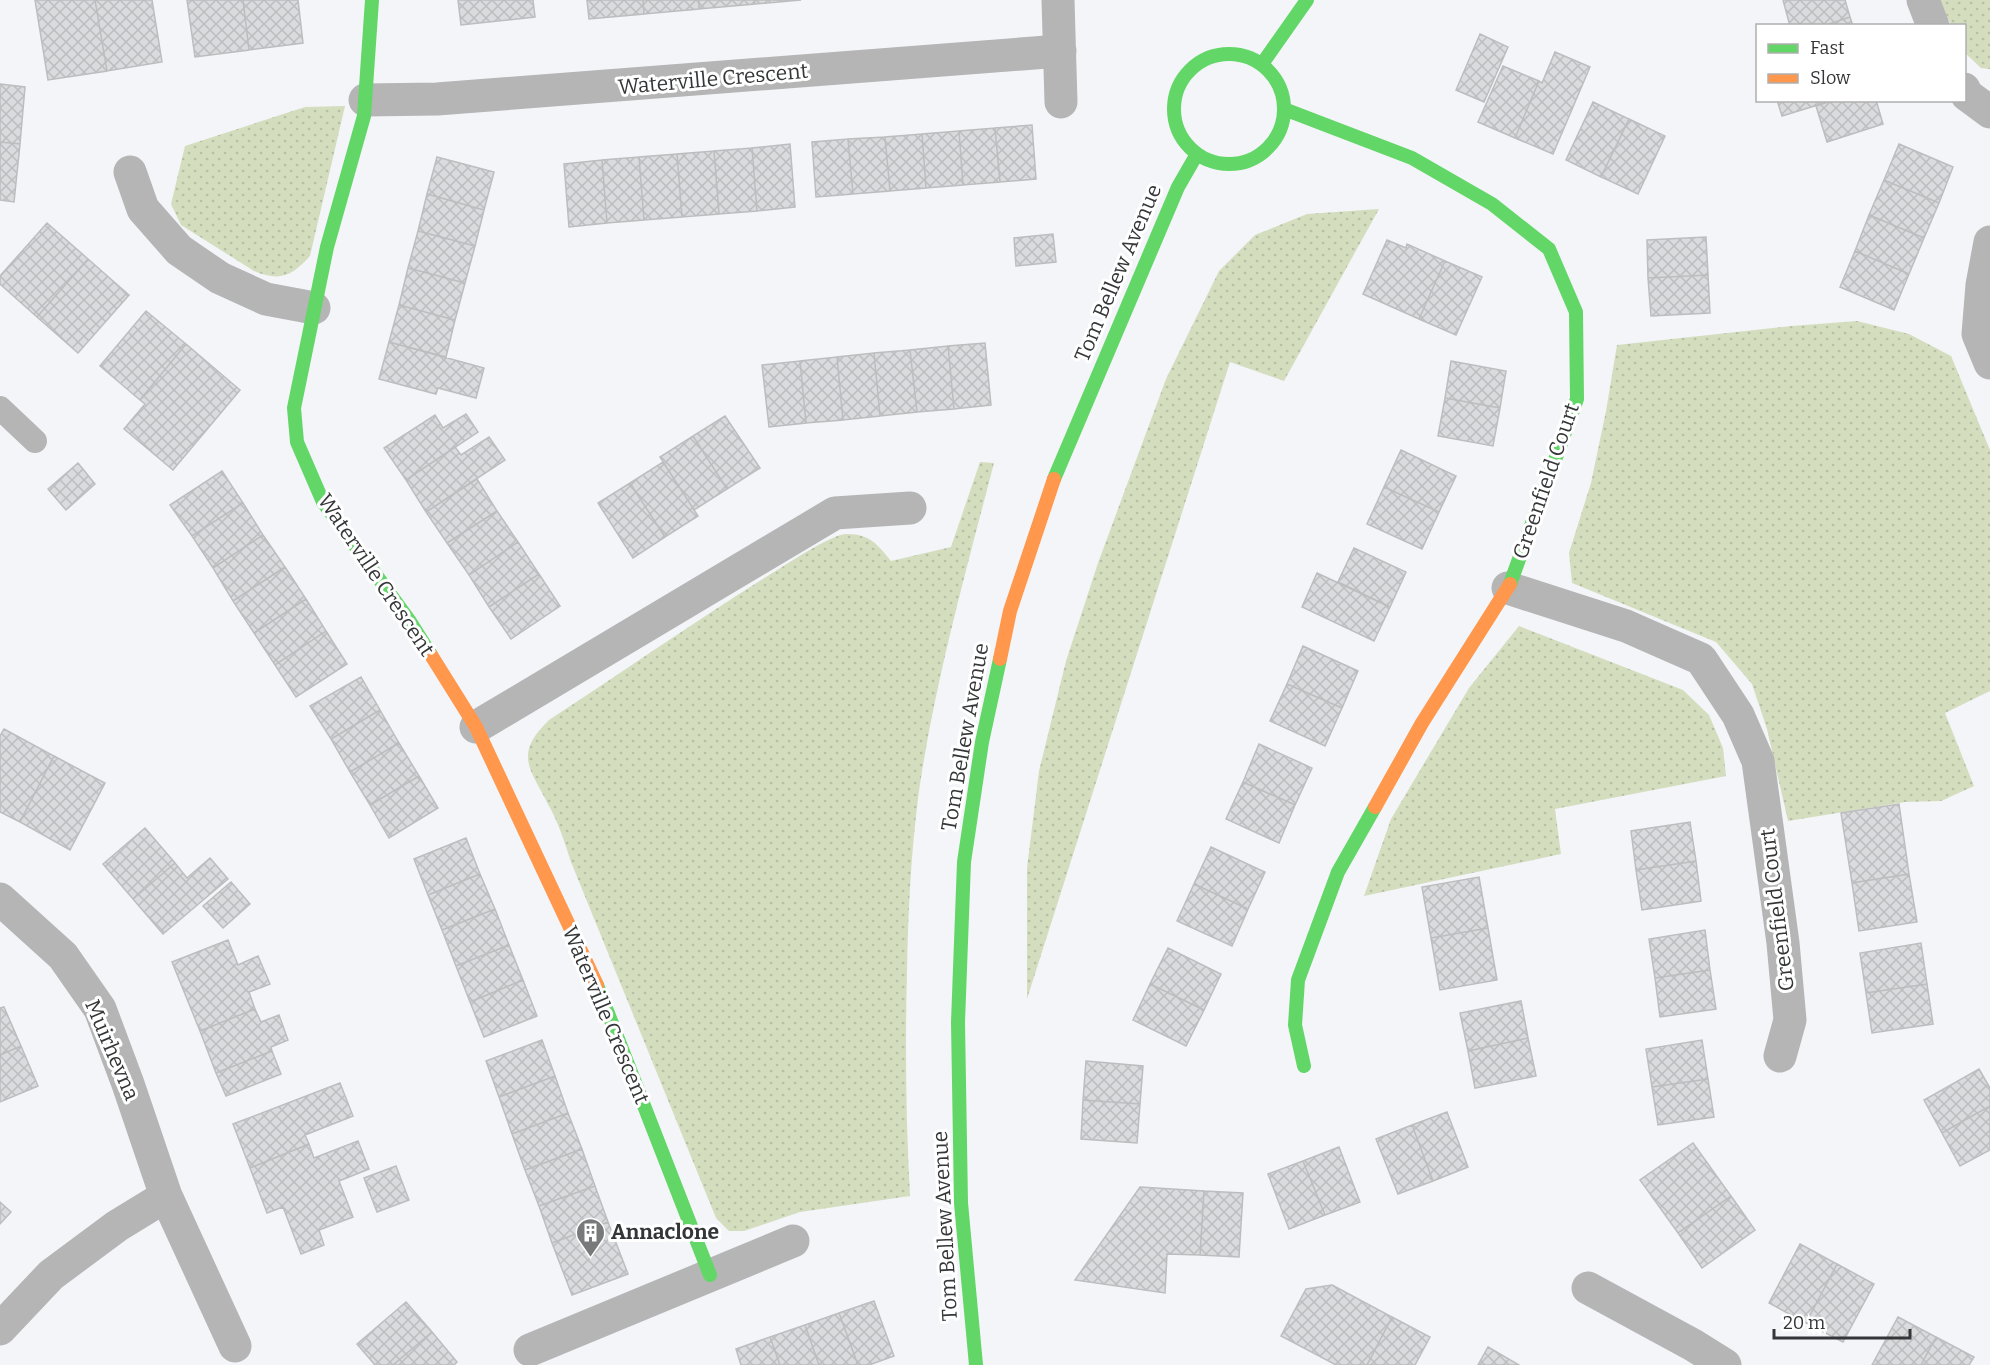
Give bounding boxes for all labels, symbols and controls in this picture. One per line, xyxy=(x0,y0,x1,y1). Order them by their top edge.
legend xyxy=(1756,24,1966,102)
text: Fast xyxy=(1810,37,1845,59)
street label: Waterville Crescent xyxy=(617,58,809,100)
text: Slow xyxy=(1810,67,1851,89)
street label: Tom Bellew Avenue xyxy=(1069,180,1167,366)
street label: Greenfield Court xyxy=(1507,399,1585,563)
street label: Waterville Crescent xyxy=(312,489,440,662)
street label: Tom Bellew Avenue xyxy=(936,641,994,833)
street label: Greenfield Court xyxy=(1754,827,1800,993)
street label: Waterville Crescent xyxy=(557,922,655,1108)
street label: Muirhevna xyxy=(79,996,145,1105)
street label: Tom Bellew Avenue xyxy=(927,1130,963,1322)
building icon: Annaclone xyxy=(574,1216,606,1258)
place label: Annaclone xyxy=(611,1219,719,1245)
scale bar xyxy=(1774,1302,1910,1340)
text: 20 m xyxy=(1783,1312,1825,1334)

